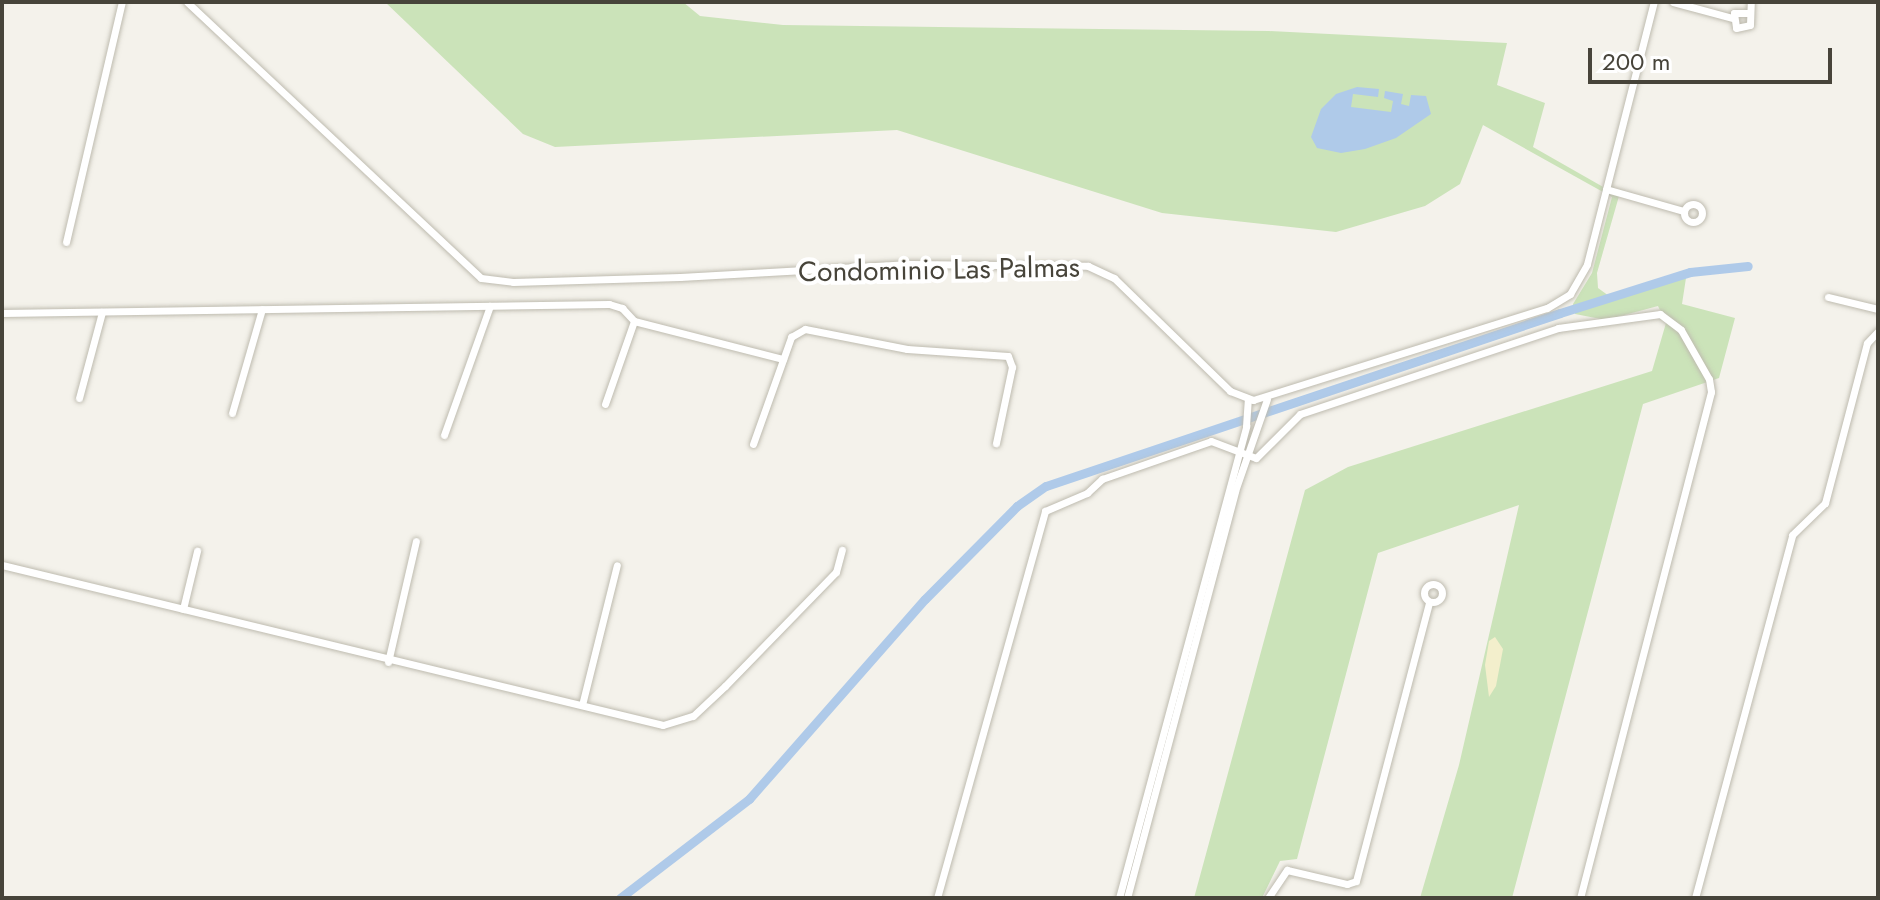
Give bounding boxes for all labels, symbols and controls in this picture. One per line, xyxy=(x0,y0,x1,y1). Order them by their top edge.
scale bar xyxy=(1592,32,1836,82)
text: 200 m xyxy=(1602,44,1670,79)
street label: Condominio Las Palmas xyxy=(798,251,1080,289)

